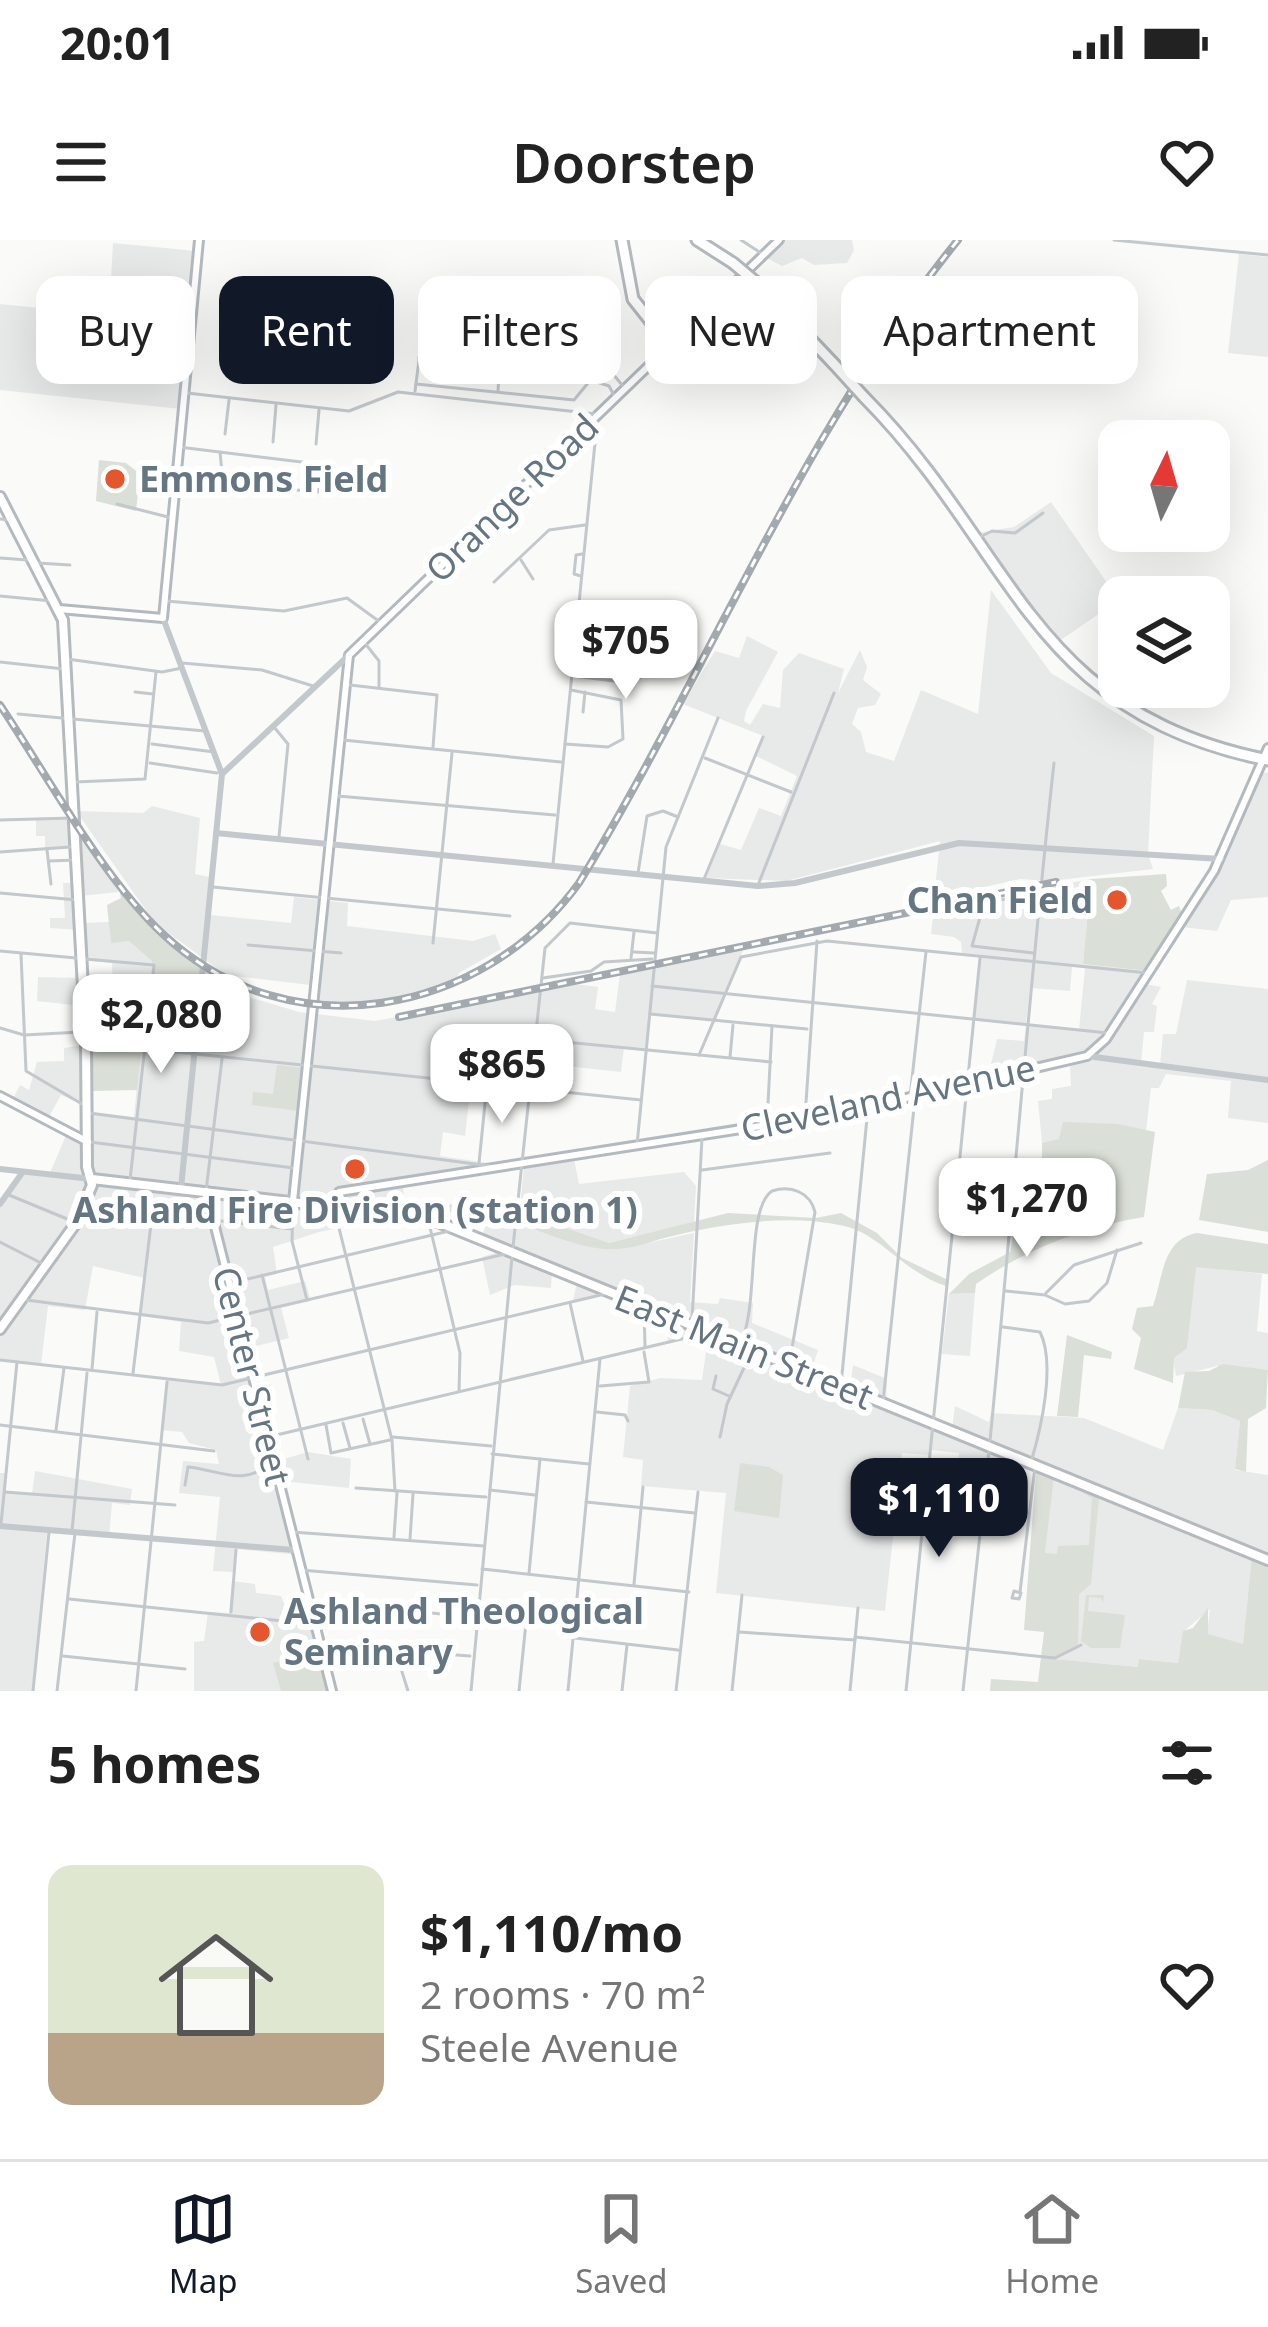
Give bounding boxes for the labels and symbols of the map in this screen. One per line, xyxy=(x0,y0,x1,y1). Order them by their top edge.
street label: Orange Road xyxy=(414,403,609,593)
north arrow xyxy=(1098,420,1230,552)
place label: Emmons Field xyxy=(139,454,388,503)
marker: Emmons Field xyxy=(102,466,128,492)
pin: $705 xyxy=(555,600,697,702)
place label: Chan Field xyxy=(907,875,1093,924)
marker: Chan Field xyxy=(1104,887,1130,913)
pin: $2,080 xyxy=(63,974,259,1076)
pin: $865 xyxy=(431,1024,573,1126)
street label: Cleveland Avenue xyxy=(736,1042,1040,1153)
marker: Ashland Fire Division (station 1) xyxy=(342,1156,368,1182)
pin: $1,270 xyxy=(929,1158,1125,1260)
place label: Ashland Fire Division (station 1) xyxy=(72,1185,638,1234)
street label: Center Street xyxy=(202,1262,303,1490)
street label: East Main Street xyxy=(608,1272,880,1421)
pin: $1,110 xyxy=(841,1458,1037,1560)
place label: Ashland Theological Seminary xyxy=(284,1586,644,1676)
marker: Ashland Theological Seminary xyxy=(247,1619,273,1645)

